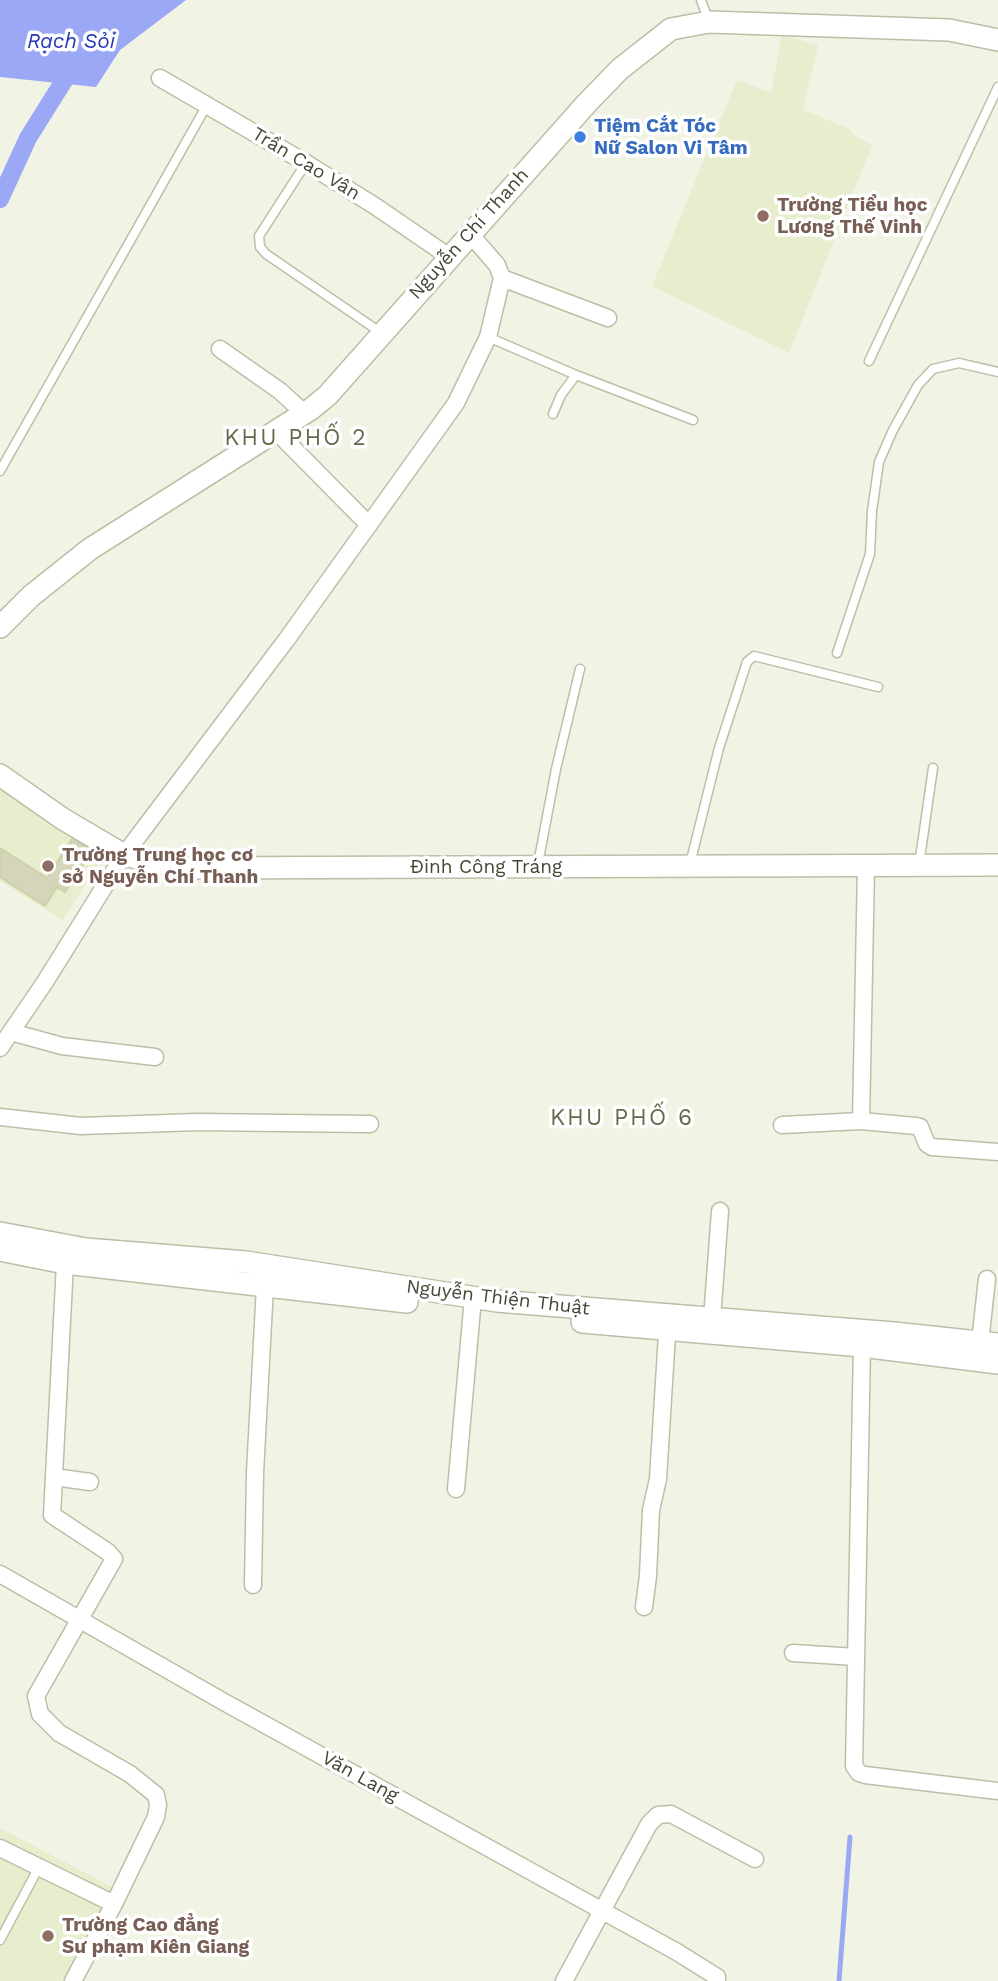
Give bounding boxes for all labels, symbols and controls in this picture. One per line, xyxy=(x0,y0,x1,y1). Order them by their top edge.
water label: Rạch Sỏi xyxy=(27,29,115,55)
place label: Tiệm Cắt Tóc Nữ Salon Vi Tâm xyxy=(594,115,748,159)
street label: Trần Cao Vân xyxy=(248,123,364,205)
marker: Tiệm Cắt Tóc Nữ Salon Vi Tâm xyxy=(572,129,588,145)
street label: Nguyễn Chí Thanh xyxy=(404,164,534,304)
place label: Trường Tiểu học Lương Thế Vinh xyxy=(777,194,927,238)
marker: Trường Tiểu học Lương Thế Vinh xyxy=(755,208,771,224)
district label: KHU PHỐ 2 xyxy=(225,424,367,452)
place label: Trường Trung học cơ sở Nguyễn Chí Thanh xyxy=(62,844,258,888)
street label: Đinh Công Tráng xyxy=(410,856,562,878)
marker: Trường Trung học cơ sở Nguyễn Chí Thanh xyxy=(40,858,56,874)
district label: KHU PHỐ 6 xyxy=(551,1104,693,1132)
street label: Nguyễn Thiện Thuật xyxy=(405,1275,591,1321)
street label: Văn Lang xyxy=(318,1747,402,1807)
place label: Trường Cao đẳng Sư phạm Kiên Giang xyxy=(62,1914,249,1958)
marker: Trường Cao đẳng Sư phạm Kiên Giang xyxy=(40,1928,56,1944)

